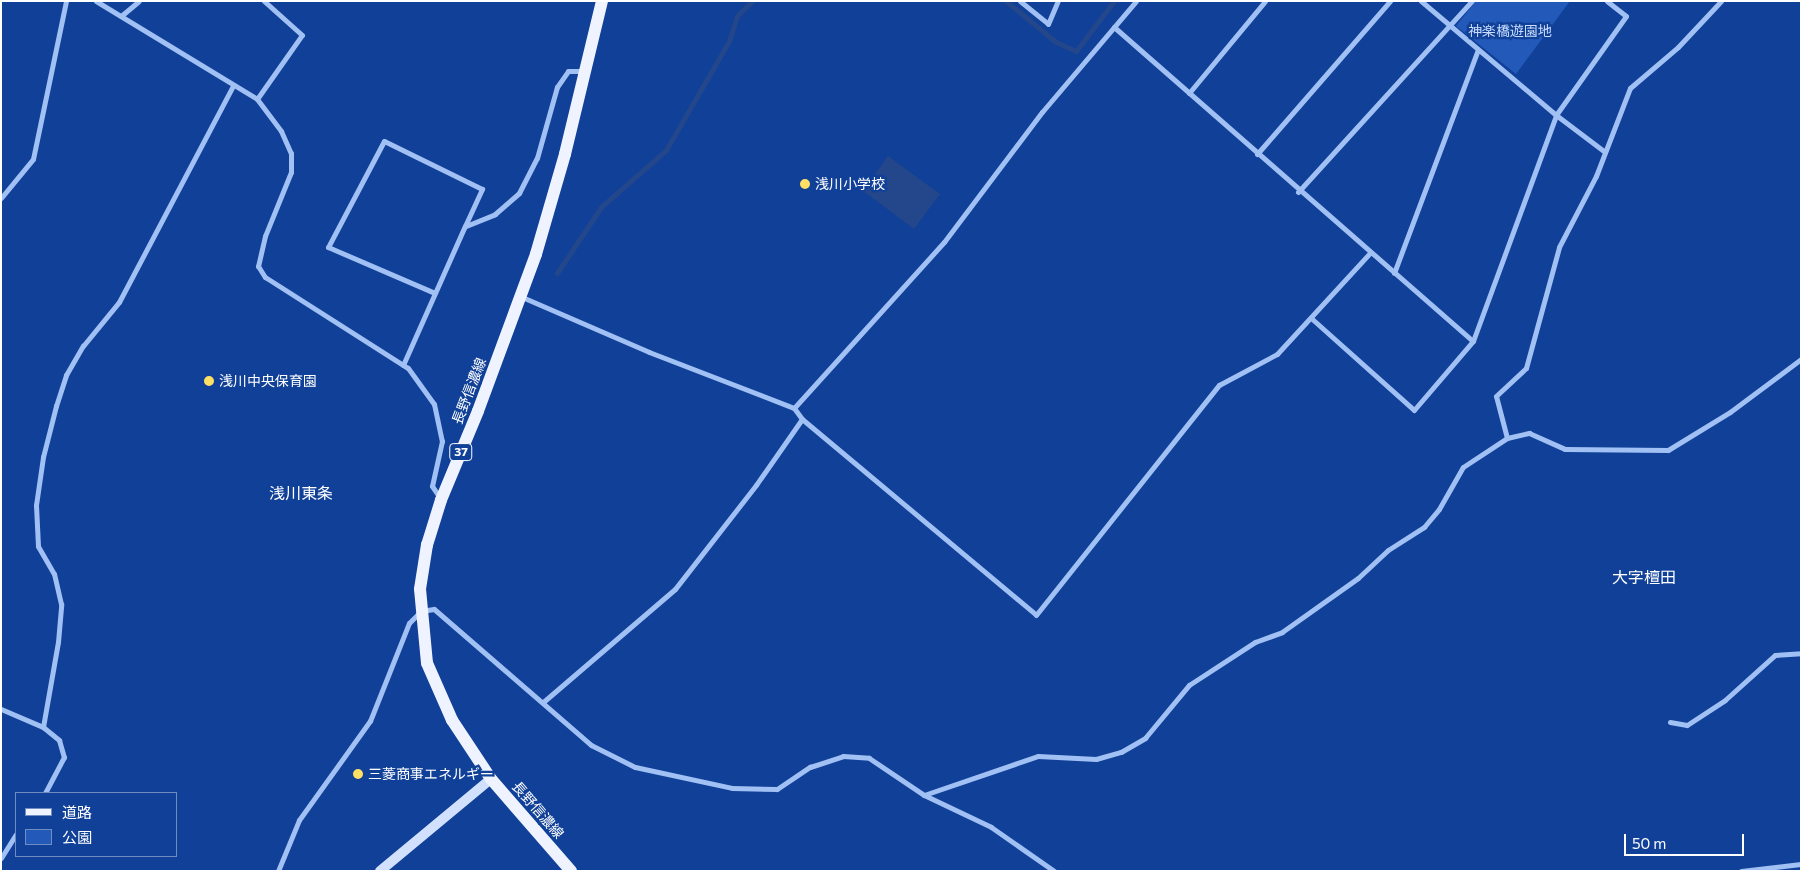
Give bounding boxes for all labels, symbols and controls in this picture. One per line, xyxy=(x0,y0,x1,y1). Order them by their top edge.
park label: 神楽橋遊園地 xyxy=(1468,23,1552,39)
place label: 浅川小学校 xyxy=(815,176,885,192)
marker: 浅川小学校 xyxy=(799,178,811,190)
street label: 長野信濃線 xyxy=(449,355,489,427)
place label: 浅川中央保育園 xyxy=(219,373,317,389)
marker: 浅川中央保育園 xyxy=(203,375,215,387)
road number: 37 xyxy=(448,442,474,462)
district label: 浅川東条 xyxy=(269,483,333,503)
district label: 大字檀田 xyxy=(1612,567,1676,587)
place label: 三菱商事エネルギー xyxy=(368,766,494,782)
marker: 三菱商事エネルギー xyxy=(352,768,364,780)
street label: 長野信濃線 xyxy=(509,778,567,842)
legend xyxy=(15,792,178,857)
text: 道路 xyxy=(62,803,92,821)
scale bar xyxy=(1627,824,1747,856)
text: 公園 xyxy=(62,828,92,846)
text: 50 m xyxy=(1632,834,1666,852)

